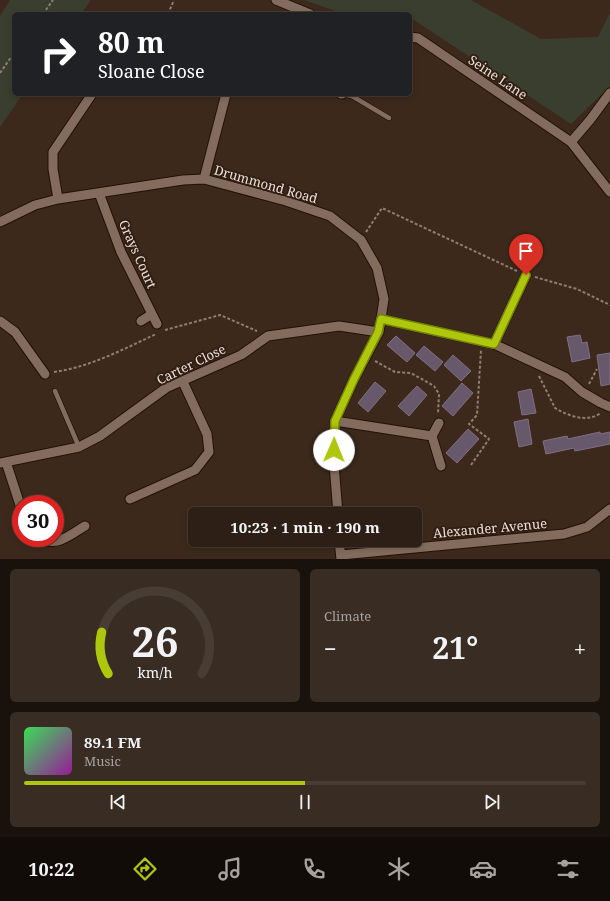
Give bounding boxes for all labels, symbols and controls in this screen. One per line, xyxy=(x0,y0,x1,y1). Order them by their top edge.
text: 80 m xyxy=(98,23,165,61)
icon: right xyxy=(32,28,84,80)
street label: Seine Lane xyxy=(465,51,531,103)
text: Sloane Close xyxy=(98,59,205,83)
street label: Drummond Road xyxy=(212,161,320,207)
street label: Grays Court xyxy=(115,217,161,291)
pin xyxy=(509,234,543,275)
icon: arrive xyxy=(515,240,537,262)
street label: Carter Close xyxy=(153,340,229,388)
position arrow xyxy=(313,429,355,471)
speed limit sign: 30 xyxy=(12,495,64,547)
street label: Alexander Avenue xyxy=(432,514,548,542)
text: 10:23 · 1 min · 190 m xyxy=(230,517,380,537)
text: Climate xyxy=(324,607,371,625)
text: 26 xyxy=(131,612,179,668)
text: 21° xyxy=(432,627,478,668)
text: − xyxy=(324,633,337,663)
text: + xyxy=(574,633,586,663)
text: km/h xyxy=(137,662,173,681)
text: 89.1 FM xyxy=(84,732,141,752)
text: Music xyxy=(84,752,121,770)
icon: previous xyxy=(107,791,129,813)
icon: pause xyxy=(294,791,316,813)
icon: next xyxy=(481,791,503,813)
icon: directions xyxy=(131,855,159,883)
icon: music xyxy=(216,855,244,883)
icon: phone xyxy=(300,855,328,883)
icon: climate xyxy=(385,855,413,883)
icon: car xyxy=(469,855,497,883)
icon: filters xyxy=(554,855,582,883)
text: 10:22 xyxy=(28,857,74,881)

